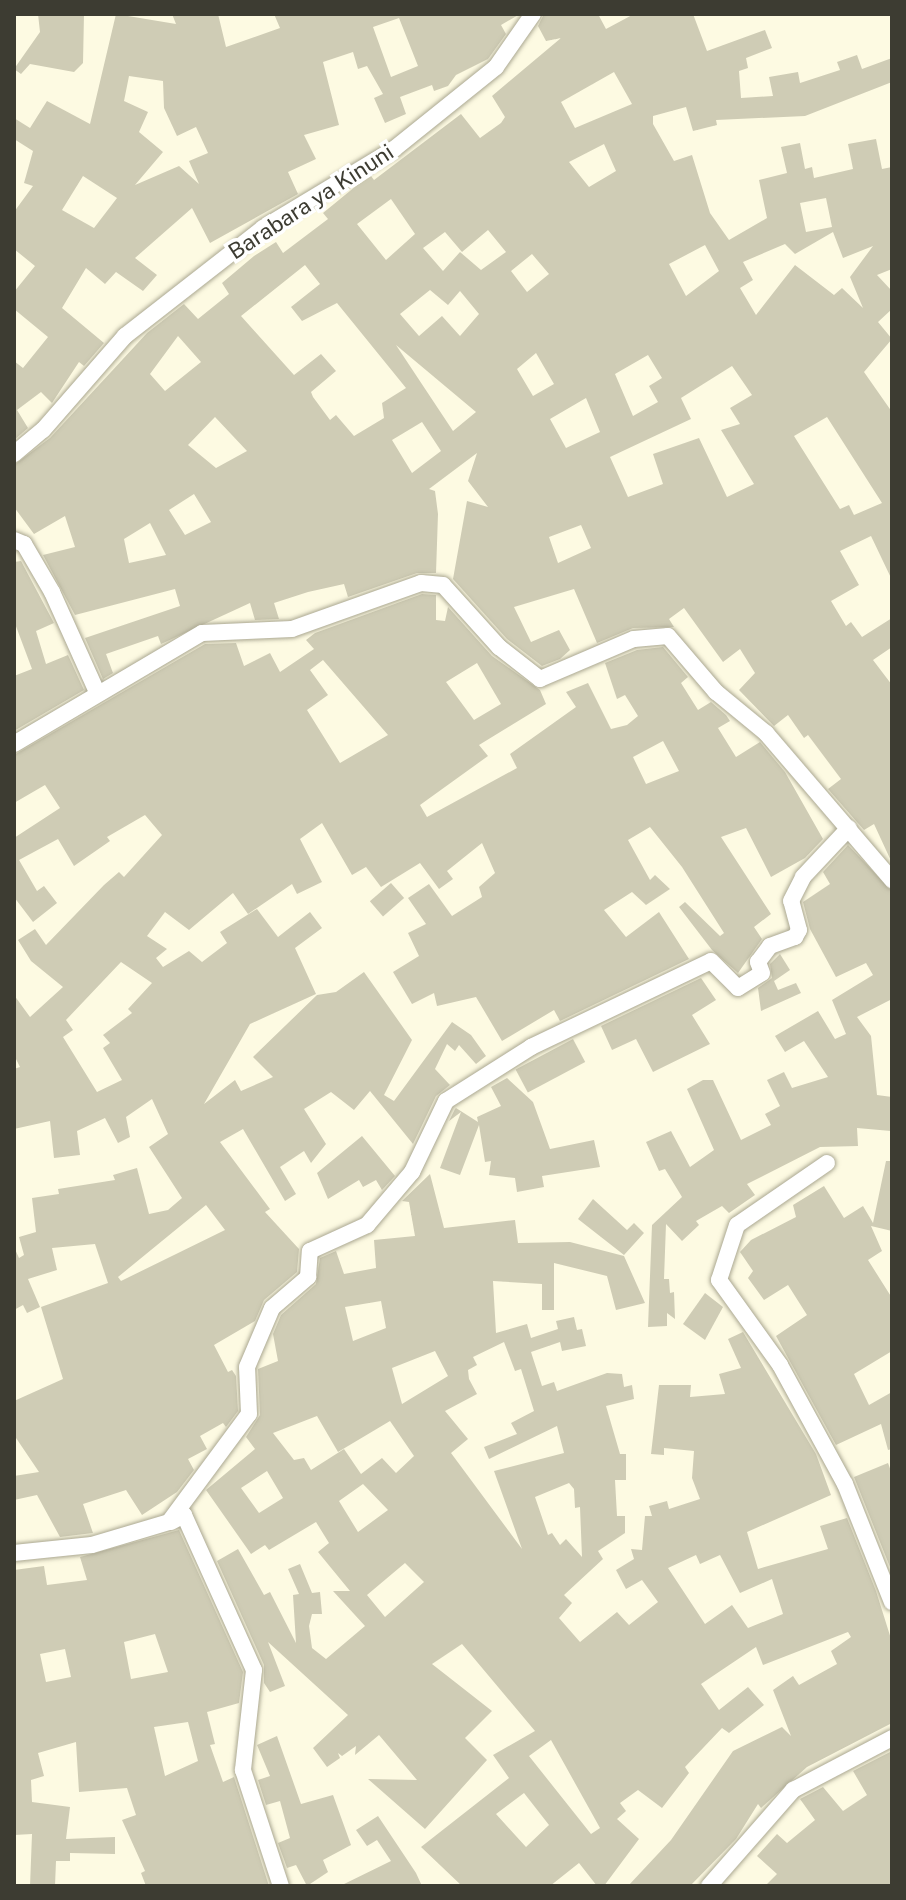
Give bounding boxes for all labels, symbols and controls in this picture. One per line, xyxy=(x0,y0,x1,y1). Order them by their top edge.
street label: Barabara ya Kinuni xyxy=(224,139,398,265)

